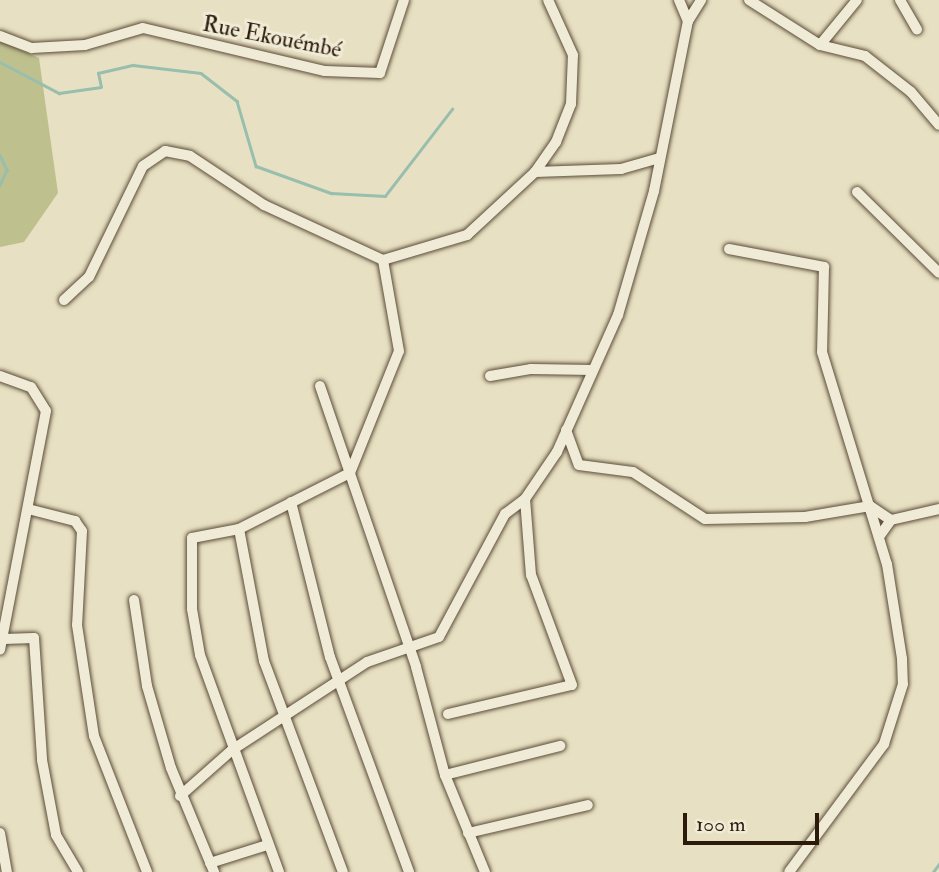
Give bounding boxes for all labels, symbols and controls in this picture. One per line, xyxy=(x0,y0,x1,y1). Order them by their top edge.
street label: Rue Ekouémbé xyxy=(200,10,344,64)
scale bar xyxy=(687,798,824,842)
text: 100 m xyxy=(696,811,746,838)

